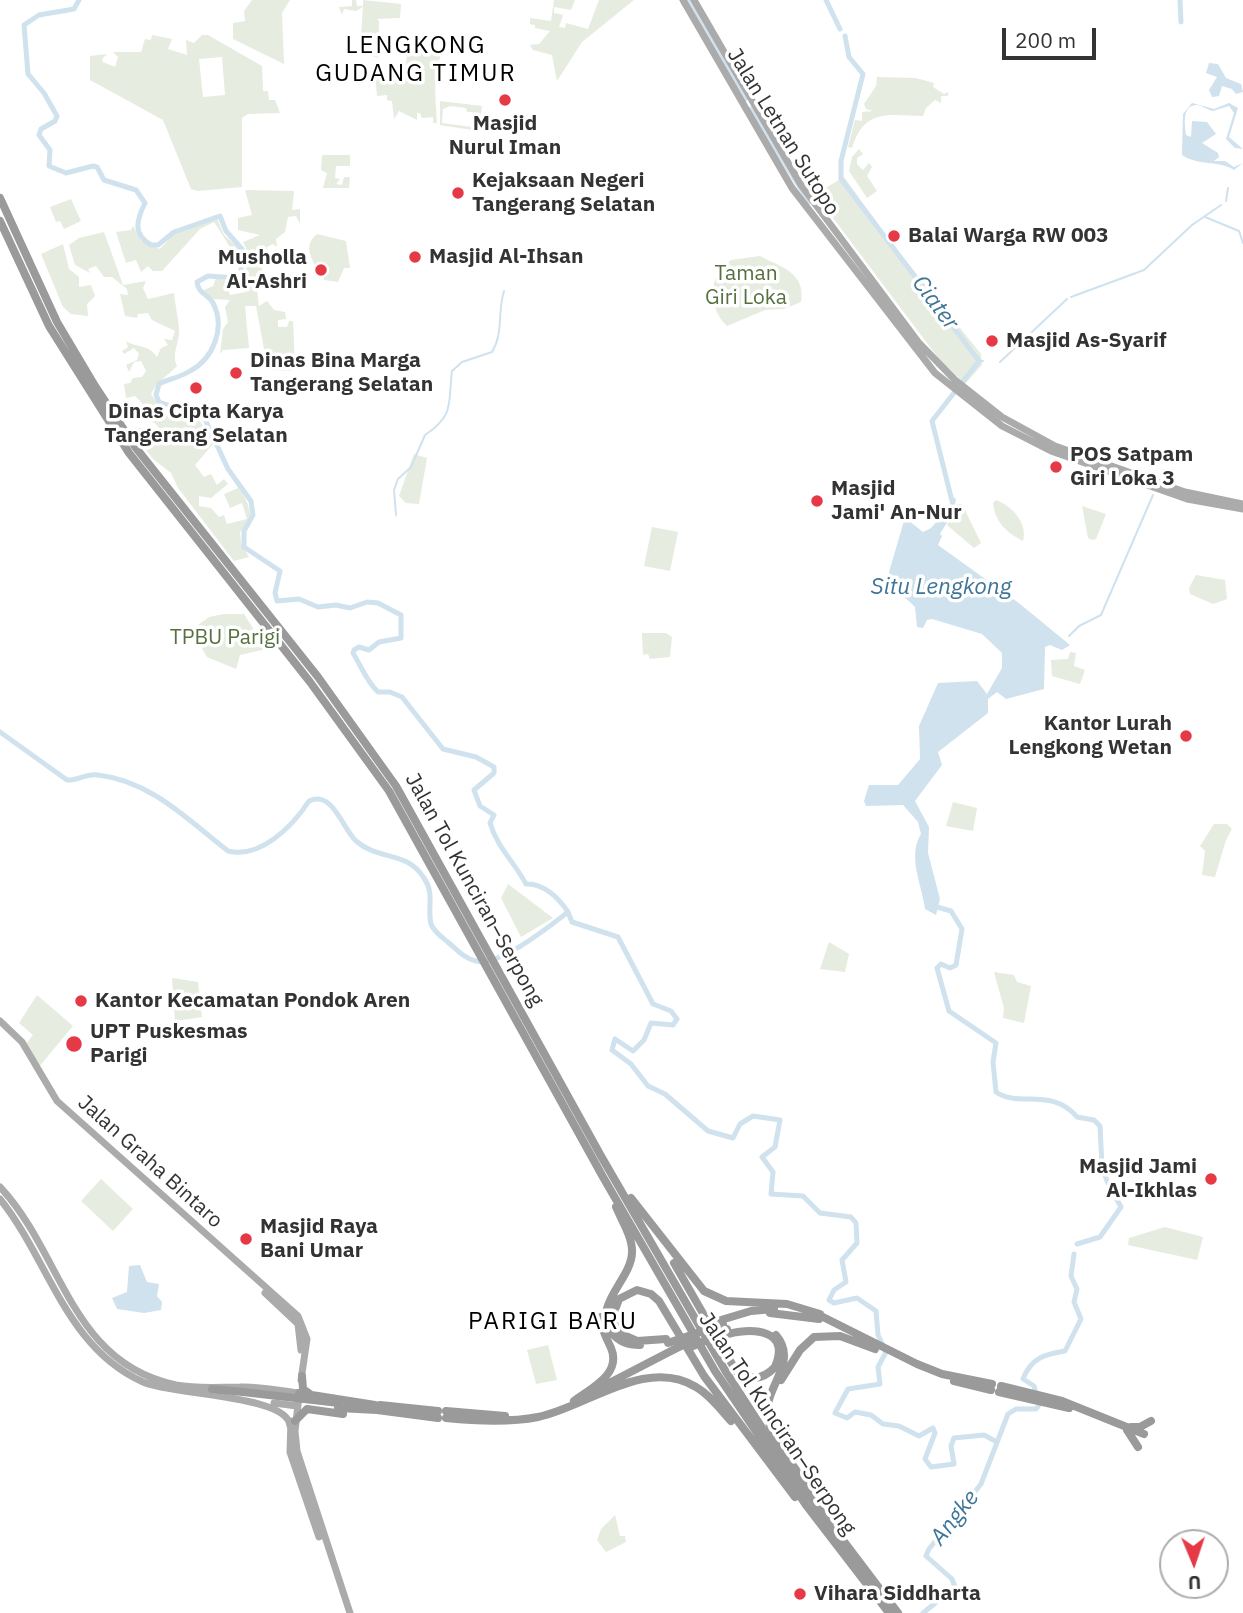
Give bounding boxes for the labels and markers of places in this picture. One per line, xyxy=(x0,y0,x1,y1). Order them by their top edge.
marker: Masjid Nurul Iman xyxy=(497,92,513,108)
place label: Masjid Nurul Iman xyxy=(449,111,561,161)
place label: Kejaksaan Negeri Tangerang Selatan xyxy=(472,168,655,218)
marker: Kejaksaan Negeri Tangerang Selatan xyxy=(450,185,466,201)
place label: Balai Warga RW 003 xyxy=(908,223,1109,249)
marker: Balai Warga RW 003 xyxy=(886,228,902,244)
place label: Masjid Al-Ihsan xyxy=(429,244,583,270)
place label: Musholla Al-Ashri xyxy=(218,245,307,295)
marker: Masjid Al-Ihsan xyxy=(407,249,423,265)
marker: Musholla Al-Ashri xyxy=(313,262,329,278)
place label: Masjid As-Syarif xyxy=(1006,328,1167,354)
marker: Masjid As-Syarif xyxy=(984,333,1000,349)
place label: Dinas Bina Marga Tangerang Selatan xyxy=(250,348,433,398)
marker: Dinas Bina Marga Tangerang Selatan xyxy=(228,365,244,381)
marker: Dinas Cipta Karya Tangerang Selatan xyxy=(188,380,204,396)
place label: Dinas Cipta Karya Tangerang Selatan xyxy=(104,399,288,449)
place label: POS Satpam Giri Loka 3 xyxy=(1070,442,1193,492)
marker: POS Satpam Giri Loka 3 xyxy=(1048,459,1064,475)
place label: Masjid Jami' An-Nur xyxy=(831,476,962,526)
marker: Masjid Jami' An-Nur xyxy=(809,493,825,509)
place label: Kantor Lurah Lengkong Wetan xyxy=(1008,711,1172,761)
marker: Kantor Lurah Lengkong Wetan xyxy=(1178,728,1194,744)
place label: Kantor Kecamatan Pondok Aren xyxy=(95,988,410,1014)
marker: Kantor Kecamatan Pondok Aren xyxy=(73,993,89,1009)
place label: UPT Puskesmas Parigi xyxy=(90,1019,248,1069)
marker: UPT Puskesmas Parigi xyxy=(64,1034,84,1054)
place label: Masjid Jami Al-Ikhlas xyxy=(1079,1154,1197,1204)
marker: Masjid Jami Al-Ikhlas xyxy=(1203,1171,1219,1187)
place label: Masjid Raya Bani Umar xyxy=(260,1214,378,1264)
marker: Masjid Raya Bani Umar xyxy=(238,1231,254,1247)
place label: Vihara Siddharta xyxy=(814,1581,981,1607)
marker: Vihara Siddharta xyxy=(792,1586,808,1602)

